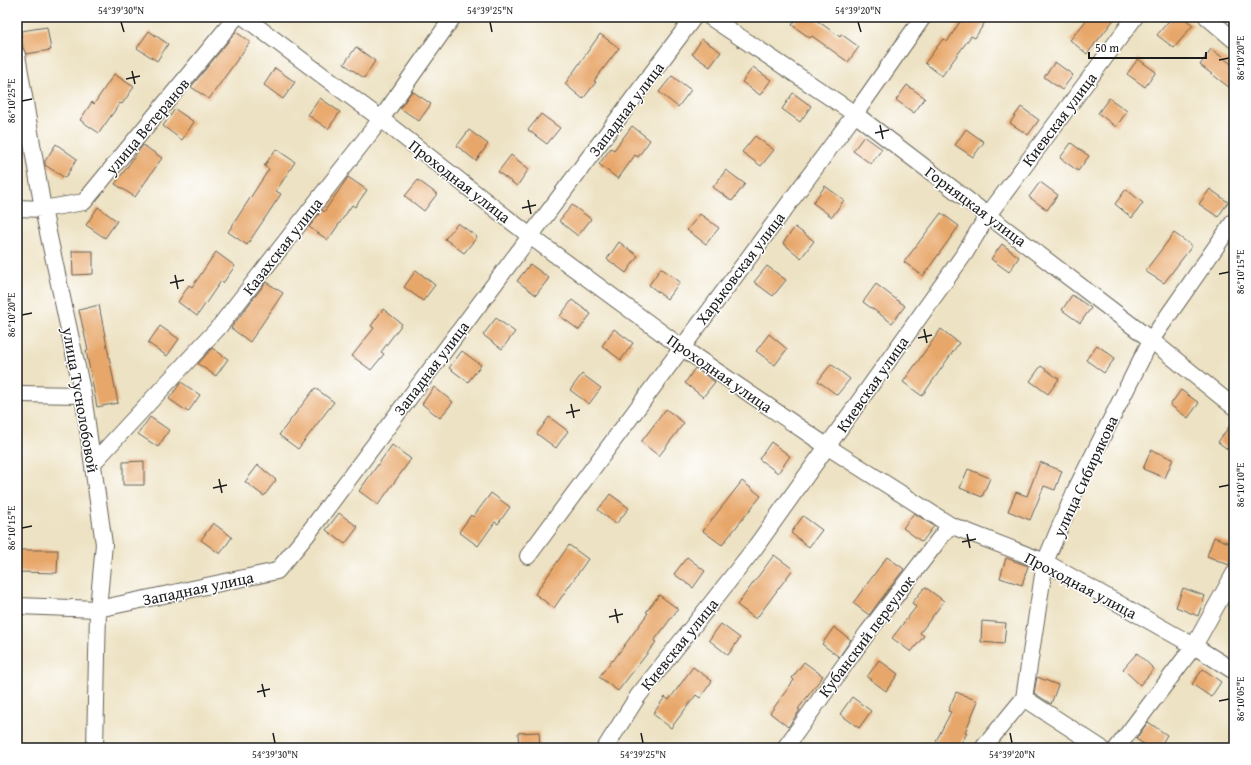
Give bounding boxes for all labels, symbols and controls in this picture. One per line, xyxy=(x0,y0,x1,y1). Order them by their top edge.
text: 54°39'30"N xyxy=(98,3,144,18)
text: 54°39'25"N xyxy=(467,3,513,18)
text: 54°39'20"N xyxy=(835,3,881,18)
scale bar xyxy=(1089,34,1206,60)
text: 86°10'20"E xyxy=(1233,36,1248,80)
text: 50 m xyxy=(1095,39,1119,56)
street label: Западная улица xyxy=(582,56,670,161)
street label: Киевская улица xyxy=(1016,67,1103,171)
street label: улица Ветеранов xyxy=(99,72,195,180)
text: 86°10'25"E xyxy=(4,79,19,123)
street label: Проходная улица xyxy=(404,133,516,229)
street label: Горняцкая улица xyxy=(920,160,1032,252)
street label: Казахская улица xyxy=(236,192,328,300)
street label: Харьковская улица xyxy=(690,206,791,330)
text: 86°10'15"E xyxy=(1233,250,1248,294)
text: 86°10'20"E xyxy=(4,293,19,337)
street label: Западная улица xyxy=(387,315,475,420)
street label: улица Туснолобовой xyxy=(56,324,106,475)
street label: Проходная улица xyxy=(662,328,778,419)
street label: Киевская улица xyxy=(830,331,914,437)
street label: улица Сибирякова xyxy=(1046,411,1124,541)
text: 86°10'10"E xyxy=(1233,463,1248,507)
text: 86°10'15"E xyxy=(4,506,19,550)
street label: Проходная улица xyxy=(1021,545,1142,625)
street label: Западная улица xyxy=(140,564,256,611)
street label: Кубанский переулок xyxy=(812,569,920,702)
street label: Киевская улица xyxy=(634,592,724,695)
text: 86°10'05"E xyxy=(1233,677,1248,721)
text: 54°39'30"N xyxy=(252,747,298,762)
text: 54°39'25"N xyxy=(620,747,666,762)
text: 54°39'20"N xyxy=(989,747,1035,762)

